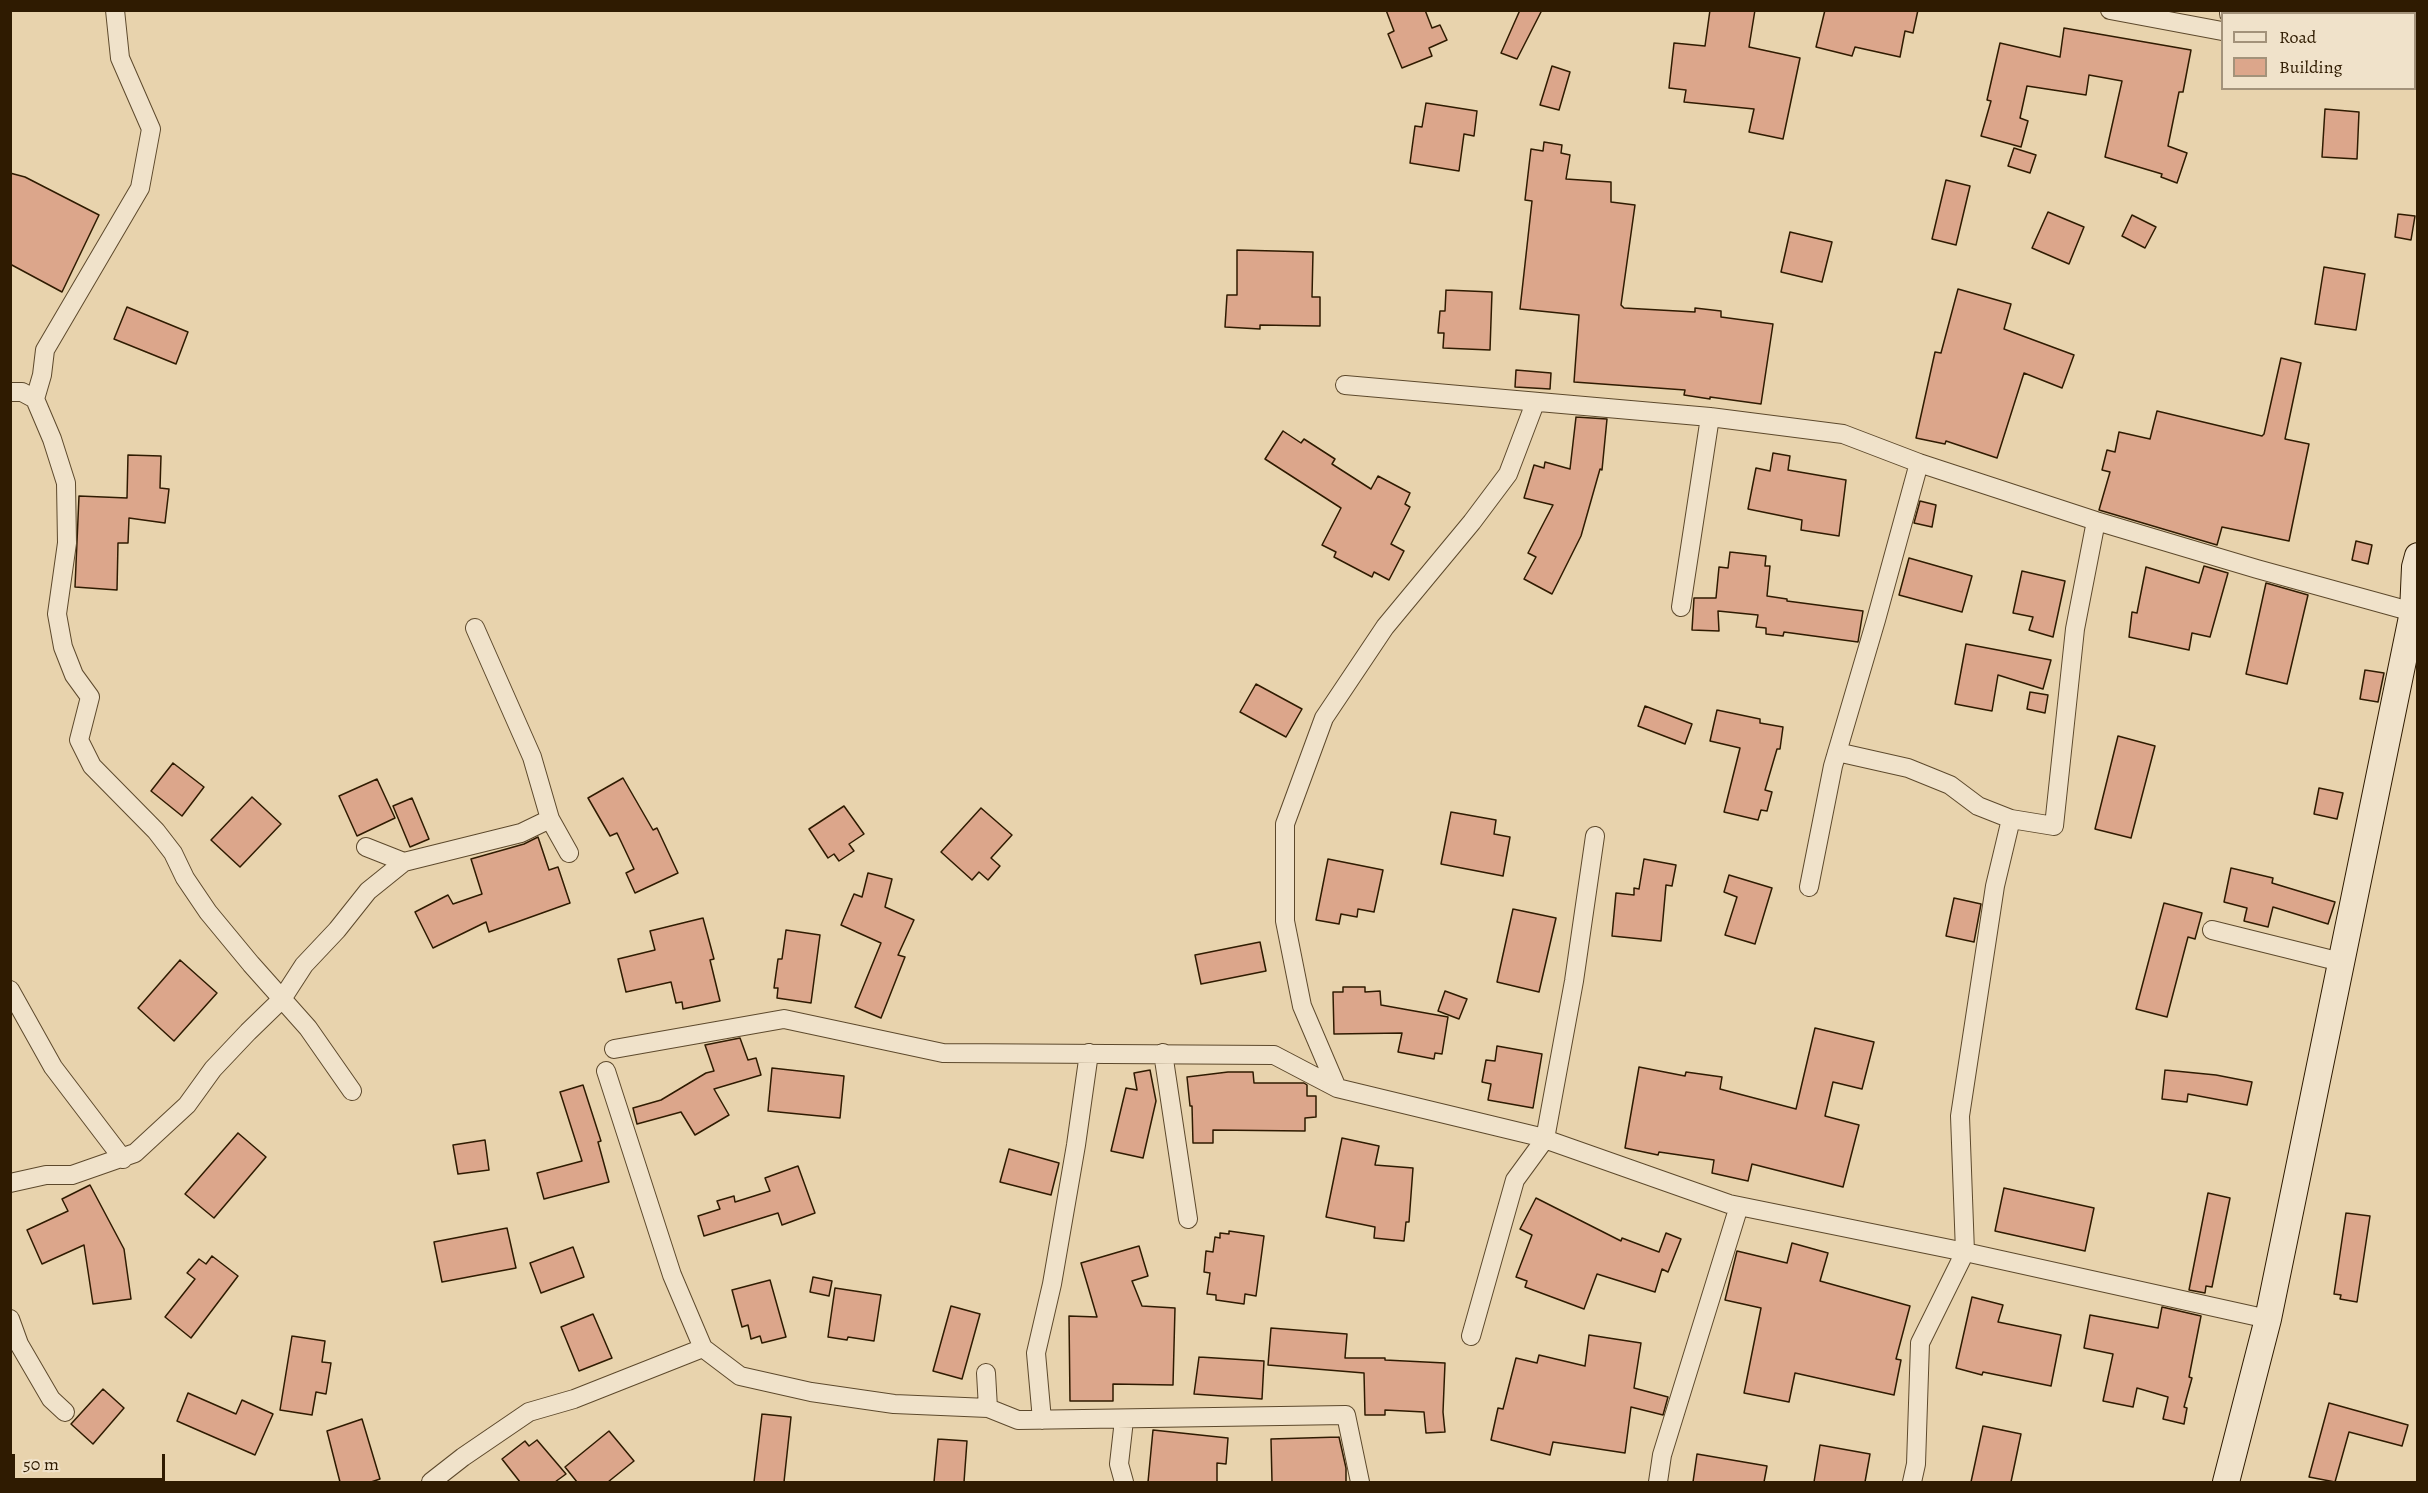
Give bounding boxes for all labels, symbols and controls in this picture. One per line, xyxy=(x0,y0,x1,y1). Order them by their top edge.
legend xyxy=(2221,12,2416,90)
text: Road xyxy=(2279,25,2316,49)
text: Building xyxy=(2279,55,2343,79)
scale bar xyxy=(15,1442,168,1480)
text: 50 m xyxy=(23,1452,59,1476)

